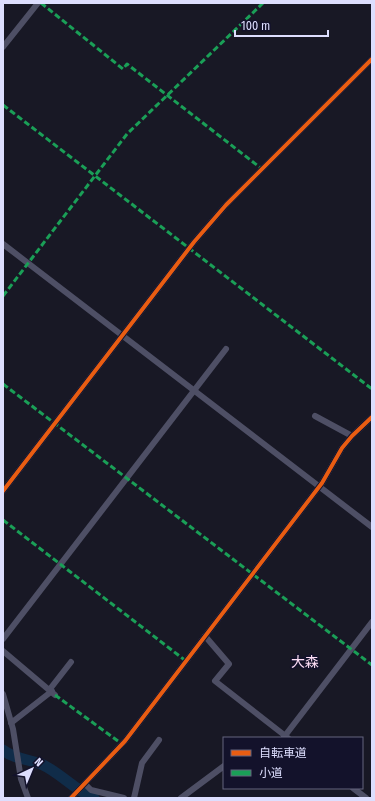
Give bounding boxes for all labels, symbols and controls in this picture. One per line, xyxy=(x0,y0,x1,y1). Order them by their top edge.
scale bar xyxy=(235,12,328,38)
text: 100 m xyxy=(241,19,270,33)
district label: 大森 xyxy=(291,654,319,671)
legend xyxy=(223,737,363,789)
text: 自転車道 xyxy=(259,746,307,760)
north arrow xyxy=(12,749,52,789)
text: N xyxy=(32,755,45,769)
text: 小道 xyxy=(259,766,283,780)

